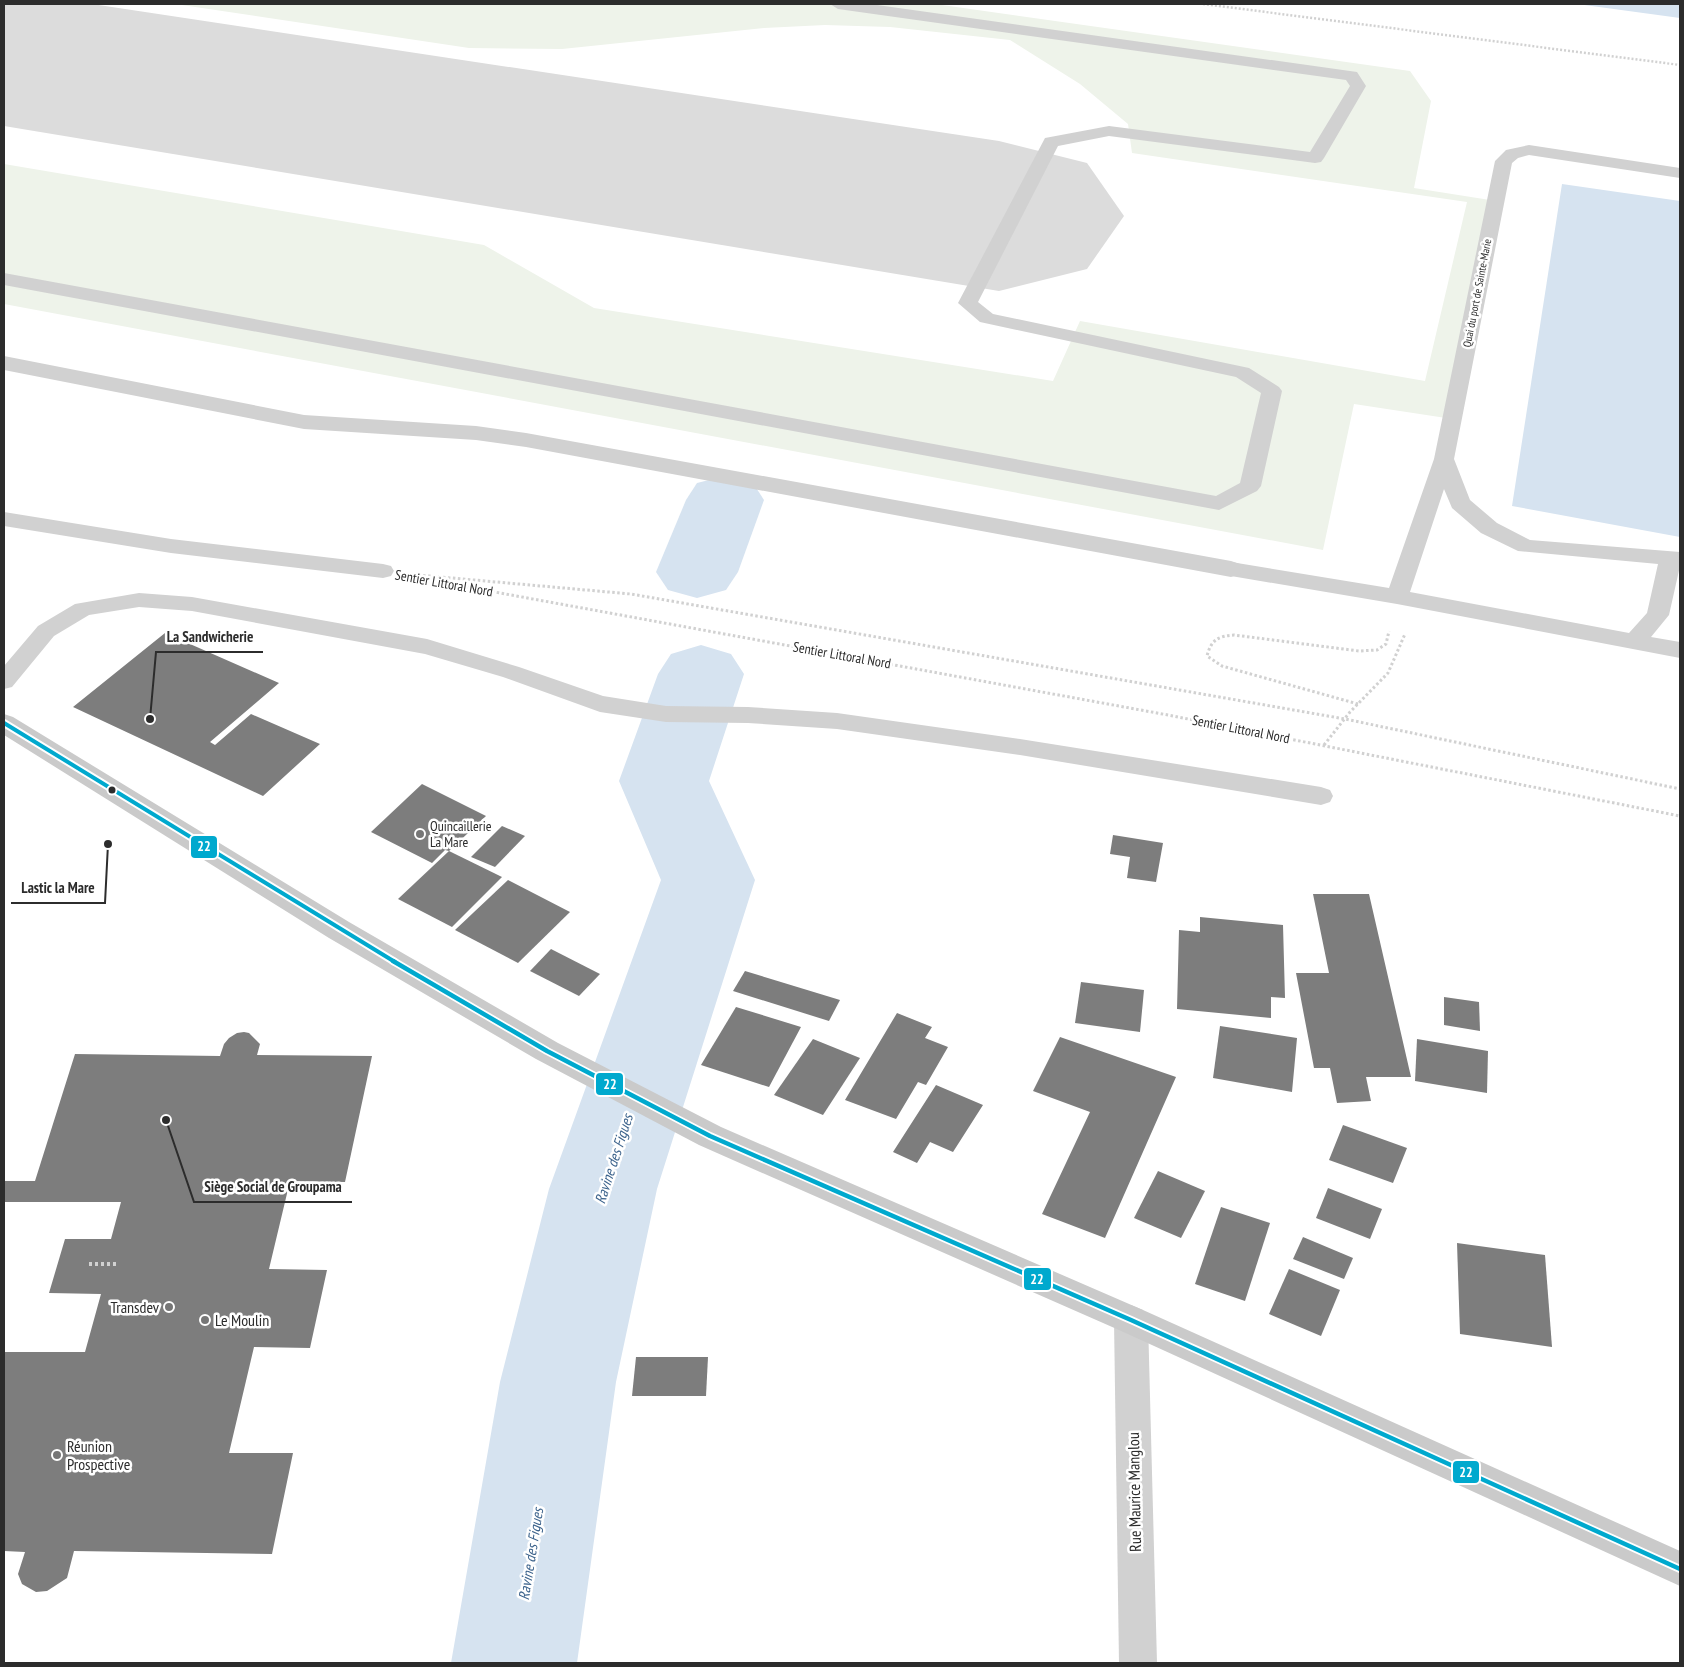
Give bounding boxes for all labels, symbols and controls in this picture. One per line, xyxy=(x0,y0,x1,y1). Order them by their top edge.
street label: Quai du port de Sainte-Marie xyxy=(1460,237,1494,348)
street label: Sentier Littoral Nord xyxy=(394,566,494,600)
callout: La Sandwicherie xyxy=(156,622,263,652)
text: La Sandwicherie xyxy=(167,627,253,646)
street label: Sentier Littoral Nord xyxy=(792,638,892,672)
street label: Sentier Littoral Nord xyxy=(1191,711,1291,747)
unlabelled marker xyxy=(107,785,117,795)
place label: Quincaillerie La Mare xyxy=(430,817,492,851)
marker: Quincaillerie La Mare xyxy=(414,828,426,840)
line badge: 22 xyxy=(190,835,218,859)
text: 22 xyxy=(197,837,211,855)
callout: Lastic la Mare xyxy=(11,873,105,903)
text: Lastic la Mare xyxy=(21,878,95,897)
line badge: 22 xyxy=(595,1072,624,1096)
text: 22 xyxy=(603,1075,617,1093)
water label: Ravine des Figues xyxy=(590,1110,638,1206)
callout: Siège Social de Groupama xyxy=(194,1172,352,1202)
text: Siège Social de Groupama xyxy=(204,1177,342,1196)
line badge: 22 xyxy=(1023,1267,1052,1291)
text: 22 xyxy=(1030,1270,1044,1288)
place label: Transdev xyxy=(111,1297,160,1317)
marker: Transdev xyxy=(163,1301,175,1313)
place label: Le Moulin xyxy=(215,1310,269,1330)
marker: Le Moulin xyxy=(199,1314,211,1326)
street label: Rue Maurice Manglou xyxy=(1123,1432,1145,1552)
place label: Réunion Prospective xyxy=(67,1436,130,1474)
marker: Réunion Prospective xyxy=(51,1449,63,1461)
line badge: 22 xyxy=(1452,1460,1480,1484)
text: 22 xyxy=(1459,1463,1473,1481)
water label: Ravine des Figues xyxy=(514,1505,547,1601)

